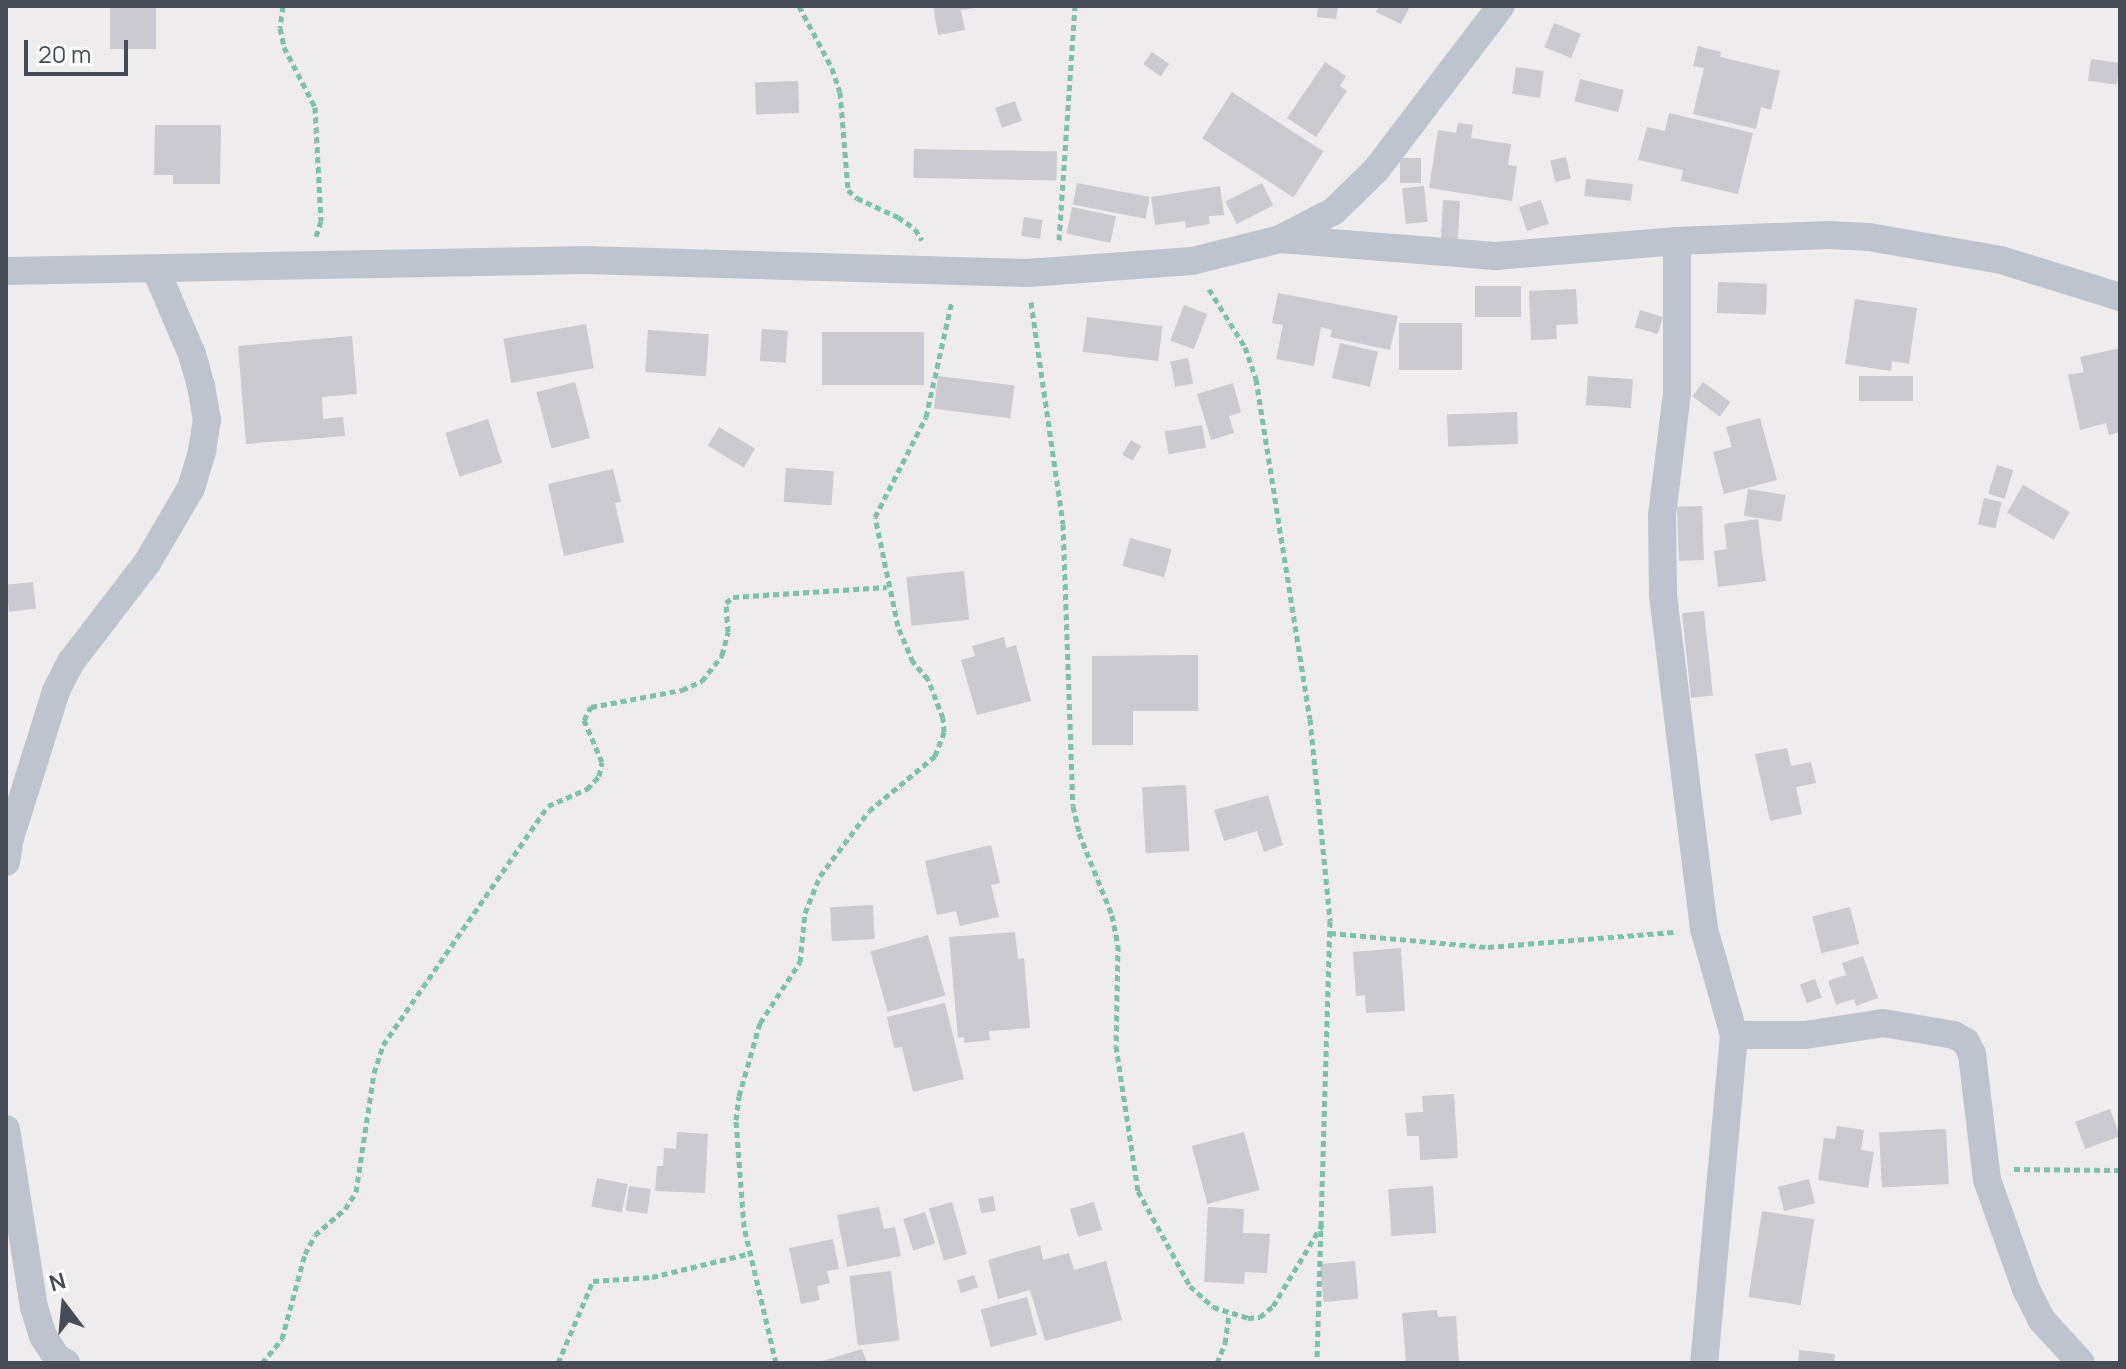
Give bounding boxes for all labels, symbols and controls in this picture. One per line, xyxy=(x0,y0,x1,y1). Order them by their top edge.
scale bar xyxy=(28,24,132,74)
text: 20 m xyxy=(38,37,91,70)
north arrow xyxy=(24,1265,104,1345)
text: N xyxy=(46,1265,69,1299)

